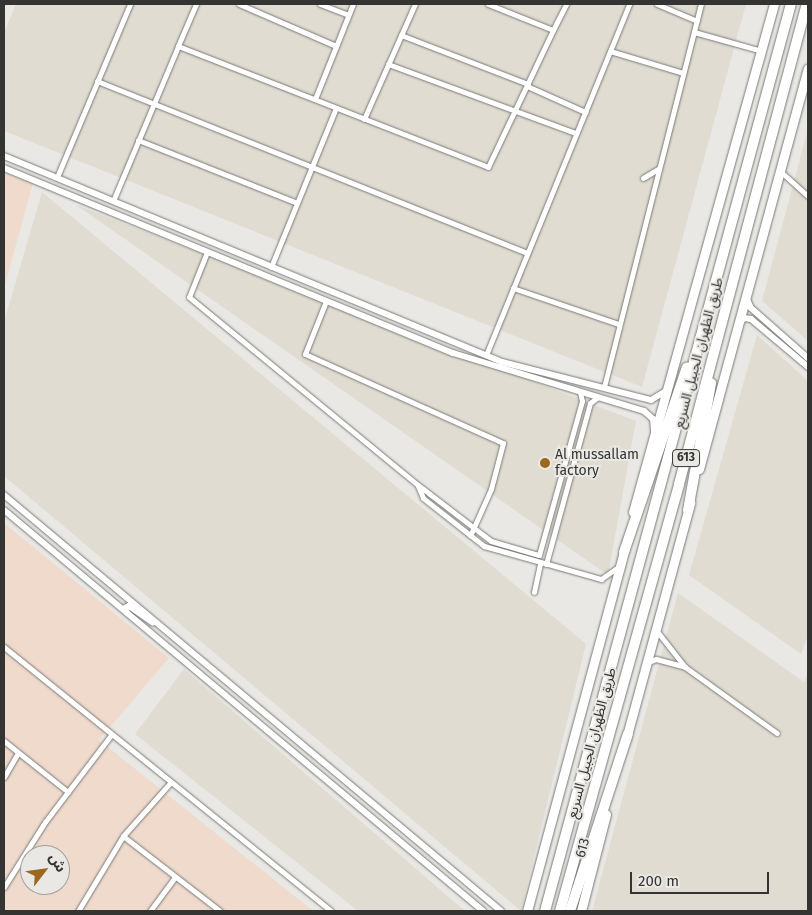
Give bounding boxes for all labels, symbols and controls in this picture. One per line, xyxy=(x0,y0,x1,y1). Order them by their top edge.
street label: طريق الظهران الجبيل السريع xyxy=(671,276,727,430)
place label: Al mussallam factory xyxy=(555,447,639,480)
road number: 613 xyxy=(671,448,701,468)
marker: Al mussallam factory xyxy=(539,457,551,469)
street label: طريق الظهران الجبيل السريع xyxy=(564,666,620,820)
street label: 613 xyxy=(572,836,594,860)
north arrow xyxy=(20,845,70,895)
text: ش xyxy=(45,850,70,875)
scale bar xyxy=(632,862,771,894)
text: 200 m xyxy=(638,872,679,890)

